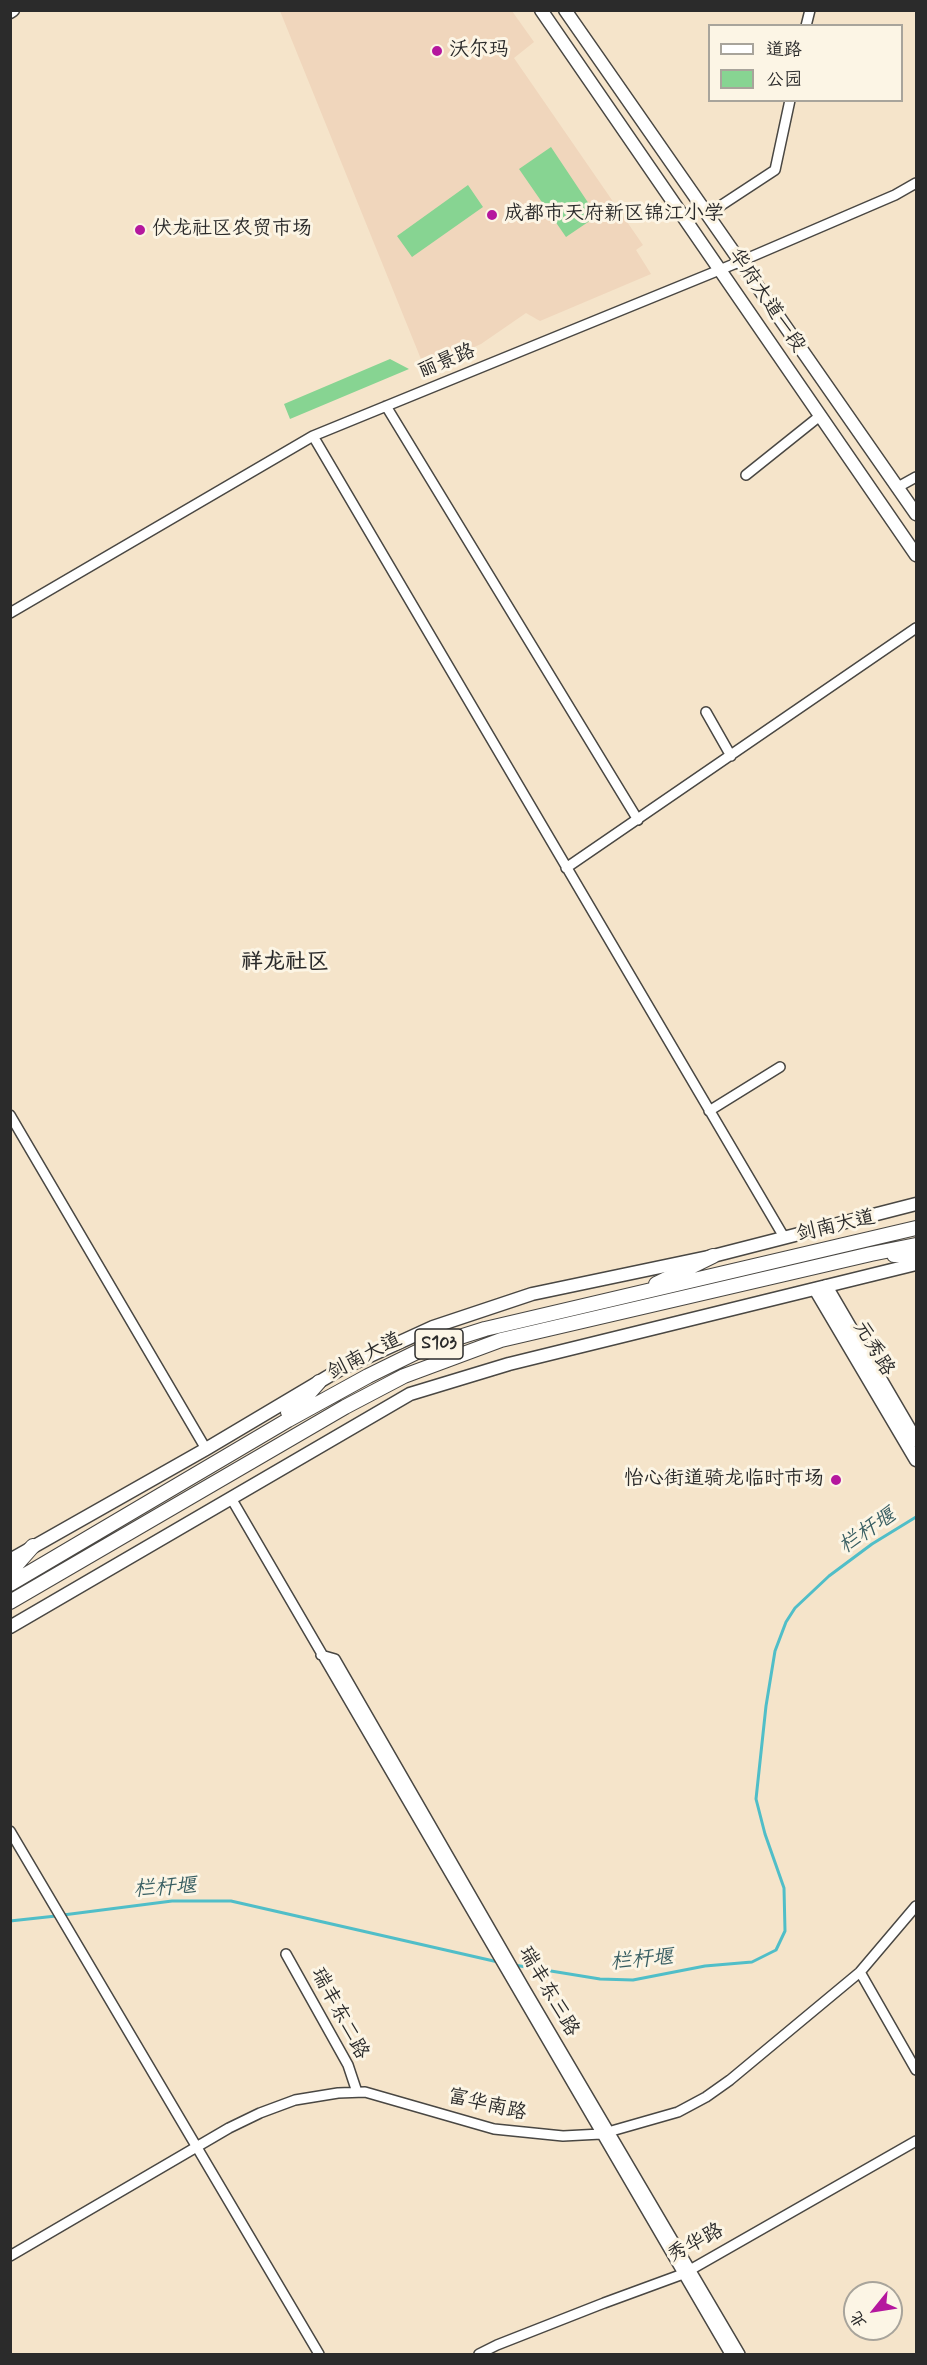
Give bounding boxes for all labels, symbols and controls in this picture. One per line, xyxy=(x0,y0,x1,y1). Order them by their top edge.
legend xyxy=(708,24,903,102)
text: 道路 xyxy=(766,38,802,62)
place label: 沃尔玛 xyxy=(449,39,509,63)
marker: 沃尔玛 xyxy=(430,44,444,58)
text: 公园 xyxy=(766,68,802,92)
place label: 成都市天府新区锦江小学 xyxy=(504,203,724,227)
marker: 成都市天府新区锦江小学 xyxy=(485,208,499,222)
place label: 伏龙社区农贸市场 xyxy=(152,218,312,242)
marker: 伏龙社区农贸市场 xyxy=(133,223,147,237)
street label: 华府大道一段 xyxy=(723,245,809,357)
street label: 丽景路 xyxy=(415,340,479,384)
district label: 祥龙社区 xyxy=(241,950,329,976)
street label: 剑南大道 xyxy=(794,1206,878,1248)
street label: 元秀路 xyxy=(847,1317,899,1381)
street label: 剑南大道 xyxy=(324,1328,406,1386)
road number: S103 xyxy=(415,1329,463,1359)
place label: 怡心街道骑龙临时市场 xyxy=(624,1468,824,1492)
marker: 怡心街道骑龙临时市场 xyxy=(829,1473,843,1487)
water label: 栏杆堰 xyxy=(835,1504,901,1560)
water label: 栏杆堰 xyxy=(133,1874,197,1904)
street label: 瑞丰东三路 xyxy=(513,1943,583,2041)
water label: 栏杆堰 xyxy=(610,1946,674,1976)
street label: 瑞丰东二路 xyxy=(305,1964,373,2064)
street label: 富华南路 xyxy=(445,2085,529,2127)
street label: 秀华路 xyxy=(664,2219,728,2269)
north arrow xyxy=(843,2281,903,2341)
text: 北 xyxy=(846,2307,872,2331)

